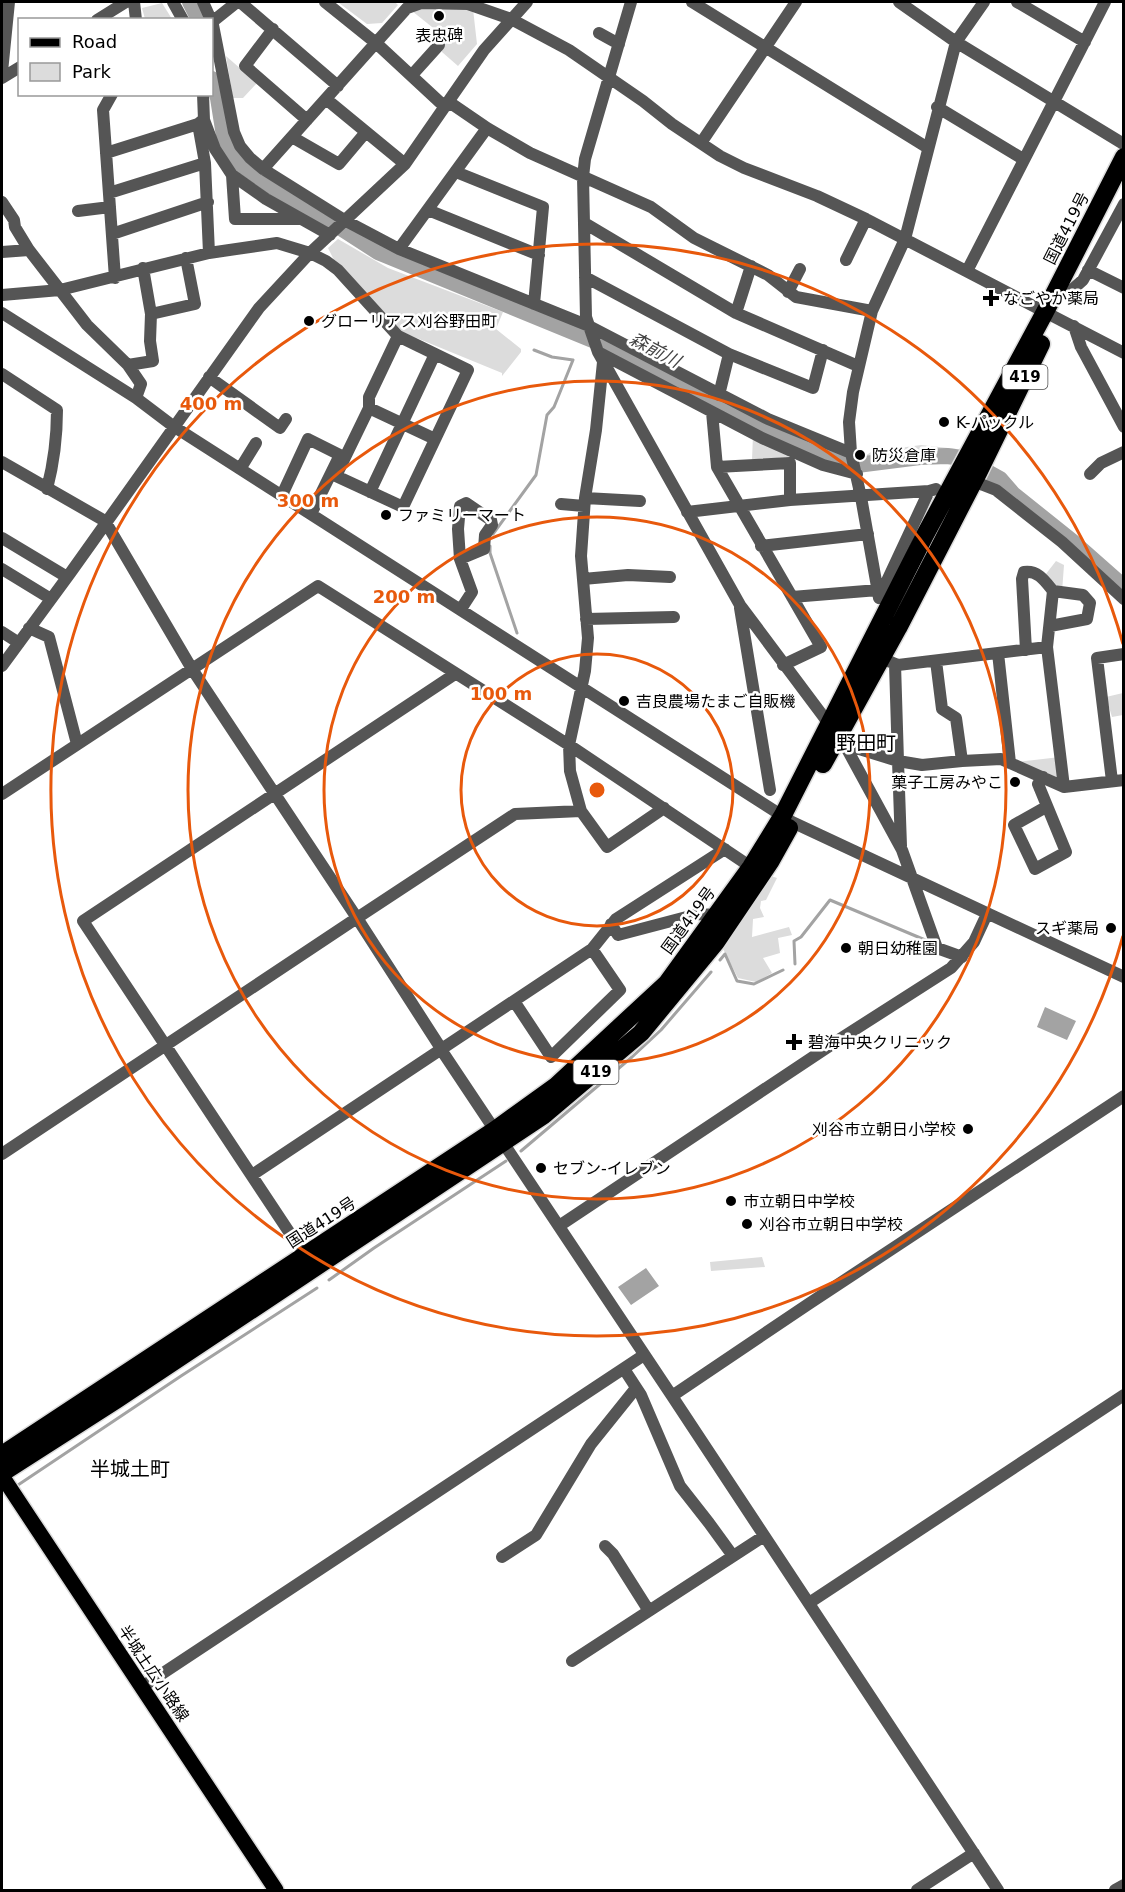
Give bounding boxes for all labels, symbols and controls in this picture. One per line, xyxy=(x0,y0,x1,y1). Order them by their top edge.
marker: 表忠碑 xyxy=(432,9,446,23)
legend xyxy=(18,18,213,96)
place label: 表忠碑 xyxy=(415,26,463,45)
text: Road xyxy=(72,31,117,52)
text: Park xyxy=(72,61,111,82)
street label: 国道419号 xyxy=(1040,189,1093,268)
place label: なごやか薬局 xyxy=(1003,289,1099,308)
marker: なごやか薬局 xyxy=(984,291,998,305)
place label: グローリアス刈谷野田町 xyxy=(321,312,497,331)
marker: グローリアス刈谷野田町 xyxy=(302,314,316,328)
water label: 森前川 xyxy=(626,328,686,372)
road number: 419 xyxy=(1002,365,1048,389)
text: 400 m xyxy=(180,393,242,414)
place label: K-パックル xyxy=(956,413,1034,432)
marker: K-パックル xyxy=(937,415,951,429)
place label: 防災倉庫 xyxy=(872,446,936,465)
marker: 防災倉庫 xyxy=(853,448,867,462)
text: 300 m xyxy=(277,490,339,511)
place label: ファミリーマート xyxy=(398,506,526,525)
marker: ファミリーマート xyxy=(379,508,393,522)
text: 200 m xyxy=(373,586,435,607)
text: 100 m xyxy=(470,683,532,704)
place label: 吉良農場たまご自販機 xyxy=(636,692,796,711)
marker: 吉良農場たまご自販機 xyxy=(617,694,631,708)
district label: 野田町 xyxy=(836,731,896,755)
place label: 菓子工房みやこ xyxy=(891,773,1003,792)
marker: 菓子工房みやこ xyxy=(1008,775,1022,789)
centre of rings xyxy=(587,780,607,800)
street label: 国道419号 xyxy=(658,883,719,958)
place label: スギ薬局 xyxy=(1035,919,1099,938)
marker: スギ薬局 xyxy=(1104,921,1118,935)
place label: 朝日幼稚園 xyxy=(858,939,938,958)
marker: 朝日幼稚園 xyxy=(839,941,853,955)
marker: 碧海中央クリニック xyxy=(785,1033,803,1051)
place label: 碧海中央クリニック xyxy=(808,1033,952,1052)
road number: 419 xyxy=(574,1060,618,1084)
place label: 刈谷市立朝日小学校 xyxy=(812,1120,956,1139)
marker: 刈谷市立朝日小学校 xyxy=(961,1122,975,1136)
place label: セブン-イレブン xyxy=(553,1159,671,1178)
marker: セブン-イレブン xyxy=(534,1161,548,1175)
place label: 市立朝日中学校 xyxy=(743,1192,855,1211)
street label: 国道419号 xyxy=(283,1193,359,1252)
marker: 市立朝日中学校 xyxy=(724,1194,738,1208)
place label: 刈谷市立朝日中学校 xyxy=(759,1215,903,1234)
marker: 刈谷市立朝日中学校 xyxy=(740,1217,754,1231)
district label: 半城土町 xyxy=(90,1457,170,1481)
street label: 半城土広小路線 xyxy=(114,1622,193,1725)

